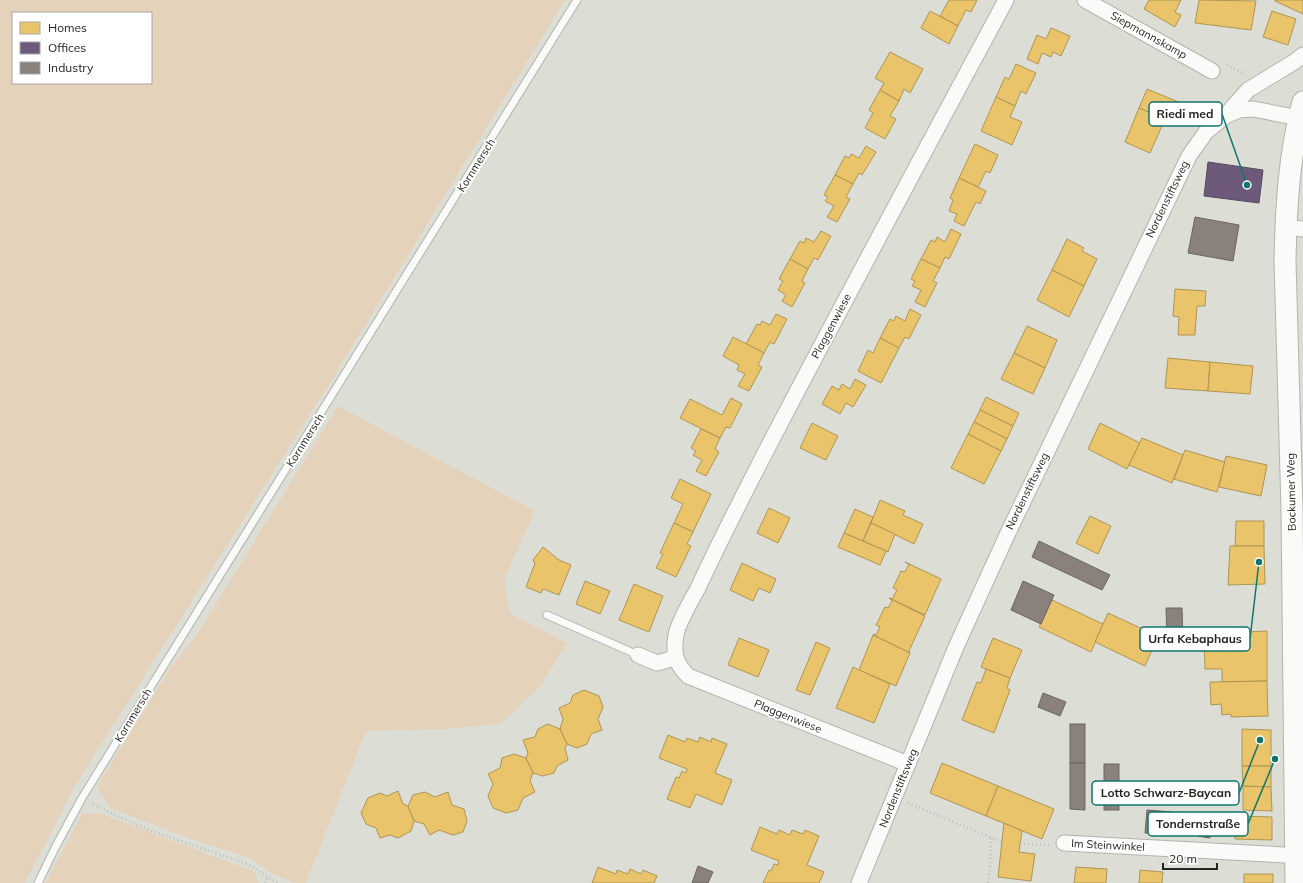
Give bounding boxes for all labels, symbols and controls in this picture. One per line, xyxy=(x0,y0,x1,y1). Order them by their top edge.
street label: Siepmannskamp xyxy=(1108,8,1190,62)
legend xyxy=(12,12,152,84)
text: Homes xyxy=(48,20,87,35)
text: Offices xyxy=(48,40,86,55)
text: Industry xyxy=(48,60,94,75)
callout: Riedi med xyxy=(1149,102,1222,126)
text: Riedi med xyxy=(1157,106,1213,121)
street label: Kornmersch xyxy=(454,136,498,194)
street label: Nordenstiftsweg xyxy=(1142,158,1192,240)
street label: Plaggenwiese xyxy=(808,291,854,361)
street label: Kornmersch xyxy=(283,411,327,469)
street label: Nordenstiftsweg xyxy=(1002,450,1052,532)
street label: Bockumer Weg xyxy=(1283,453,1299,531)
callout: Urfa Kebaphaus xyxy=(1140,627,1250,651)
text: Urfa Kebaphaus xyxy=(1148,631,1242,646)
street label: Kornmersch xyxy=(111,685,155,745)
street label: Plaggenwiese xyxy=(752,696,824,736)
street label: Nordenstiftsweg xyxy=(876,746,920,830)
callout: Lotto Schwarz-Baycan xyxy=(1092,781,1239,805)
text: Lotto Schwarz-Baycan xyxy=(1101,785,1231,800)
callout: Tondernstraße xyxy=(1148,812,1248,836)
text: Tondernstraße xyxy=(1156,816,1240,831)
street label: Im Steinwinkel xyxy=(1071,836,1145,854)
scale bar xyxy=(1163,845,1217,871)
text: 20 m xyxy=(1169,851,1197,866)

